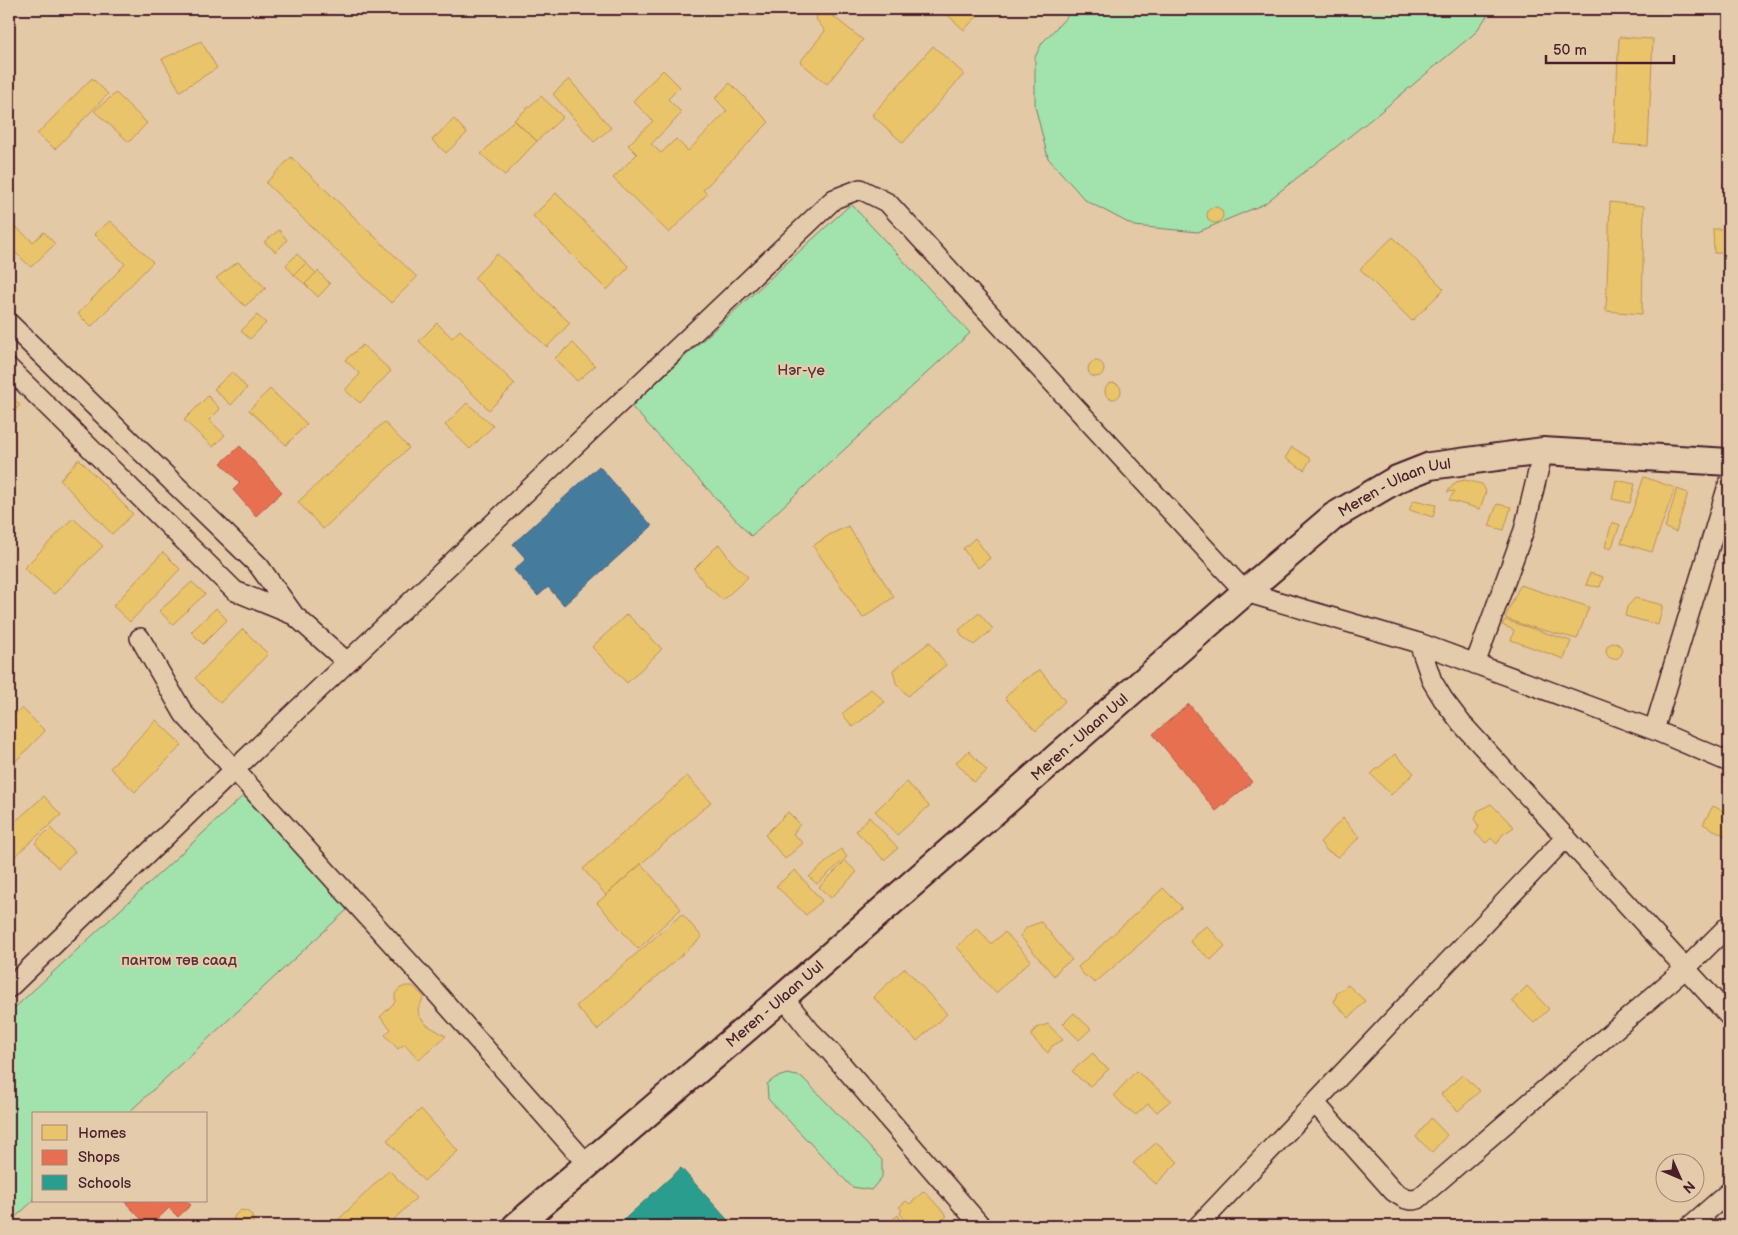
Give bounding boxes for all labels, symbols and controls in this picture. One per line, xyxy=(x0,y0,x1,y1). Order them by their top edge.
scale bar xyxy=(1546,32,1673,64)
text: 50 m xyxy=(1553,41,1587,60)
park label: Нэг-үе xyxy=(777,361,825,380)
street label: Meren - Ulaan Uul xyxy=(1335,454,1452,521)
street label: Meren - Ulaan Uul xyxy=(1027,690,1132,785)
park label: пантом төв саад xyxy=(121,951,237,970)
street label: Meren - Ulaan Uul xyxy=(722,957,828,1052)
legend xyxy=(32,1112,208,1202)
text: Homes xyxy=(78,1124,127,1143)
text: Shops xyxy=(78,1148,121,1167)
north arrow xyxy=(1656,1152,1706,1202)
text: Schools xyxy=(78,1174,132,1193)
text: N xyxy=(1679,1177,1699,1197)

